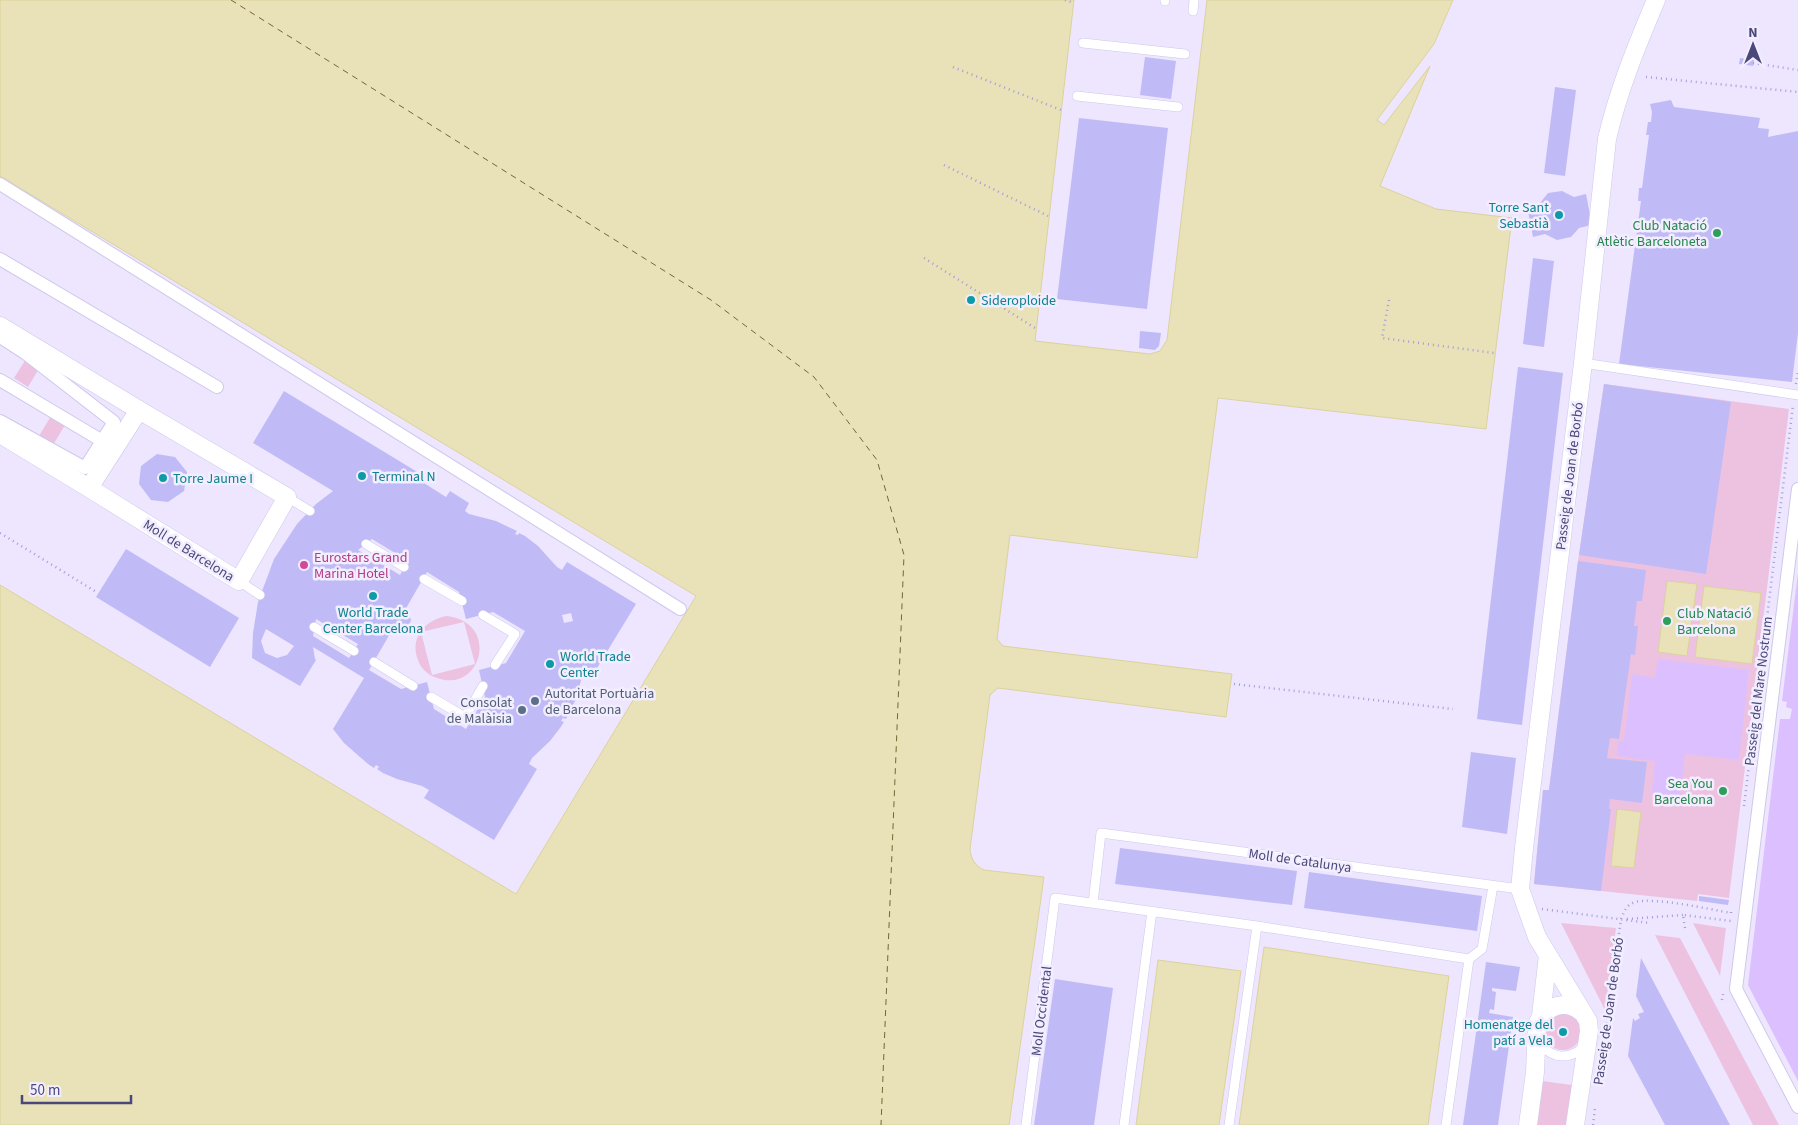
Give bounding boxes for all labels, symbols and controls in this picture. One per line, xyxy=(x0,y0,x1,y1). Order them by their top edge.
north arrow xyxy=(1728,20,1778,70)
text: N xyxy=(1748,23,1758,43)
place label: Torre Sant Sebastià xyxy=(1489,198,1549,234)
marker: Torre Sant Sebastià xyxy=(1553,209,1565,221)
place label: Club Natació Atlètic Barceloneta xyxy=(1597,216,1707,252)
marker: Club Natació Atlètic Barceloneta xyxy=(1711,227,1723,239)
place label: Sideroploide xyxy=(981,291,1056,311)
marker: Sideroploide xyxy=(965,294,977,306)
street label: Passeig de Joan de Borbó xyxy=(1551,401,1589,551)
place label: Terminal N xyxy=(372,467,436,487)
place label: Torre Jaume I xyxy=(173,469,253,489)
marker: Terminal N xyxy=(356,470,368,482)
marker: Torre Jaume I xyxy=(157,472,169,484)
street label: Moll de Barcelona xyxy=(139,515,238,587)
place label: Eurostars Grand Marina Hotel xyxy=(314,548,407,584)
marker: Eurostars Grand Marina Hotel xyxy=(298,559,310,571)
marker: World Trade Center Barcelona xyxy=(367,590,379,602)
place label: World Trade Center Barcelona xyxy=(323,603,423,639)
place label: Club Natació Barcelona xyxy=(1677,604,1752,640)
marker: Club Natació Barcelona xyxy=(1661,615,1673,627)
street label: Passeig del Mare Nostrum xyxy=(1740,615,1778,767)
place label: World Trade Center xyxy=(560,647,631,683)
marker: World Trade Center xyxy=(544,658,556,670)
place label: Autoritat Portuària de Barcelona xyxy=(545,684,654,720)
place label: Consolat de Malàisia xyxy=(447,693,512,729)
marker: Autoritat Portuària de Barcelona xyxy=(529,695,541,707)
marker: Consolat de Malàisia xyxy=(516,704,528,716)
place label: Sea You Barcelona xyxy=(1654,774,1713,810)
marker: Sea You Barcelona xyxy=(1717,785,1729,797)
street label: Moll de Catalunya xyxy=(1247,844,1353,878)
street label: Passeig de Joan de Borbó xyxy=(1589,936,1629,1086)
street label: Moll Occidental xyxy=(1027,965,1057,1057)
place label: Homenatge del patí a Vela xyxy=(1464,1015,1553,1051)
marker: Homenatge del patí a Vela xyxy=(1557,1026,1569,1038)
scale bar xyxy=(22,1072,131,1104)
text: 50 m xyxy=(30,1080,60,1101)

